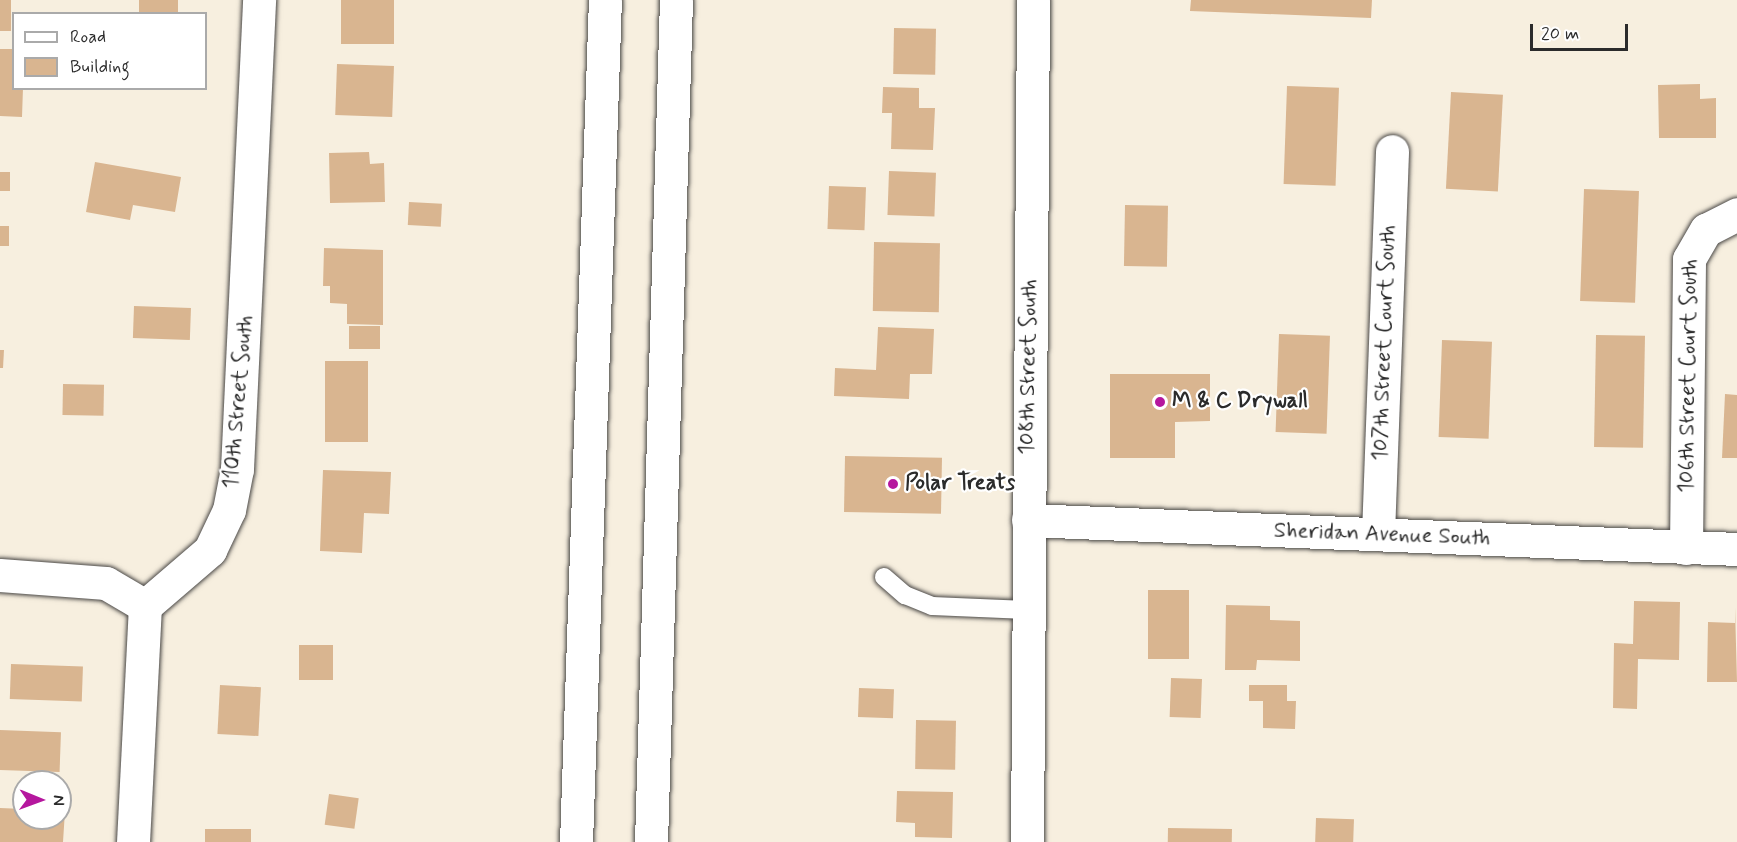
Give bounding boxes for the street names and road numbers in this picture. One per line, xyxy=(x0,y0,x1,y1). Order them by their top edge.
street label: 107th Street Court South xyxy=(1368,225,1402,461)
street label: 106th Street Court South xyxy=(1674,259,1704,493)
street label: 108th Street South xyxy=(1014,279,1044,455)
street label: 110th Street South xyxy=(218,314,260,490)
street label: Sheridan Avenue South xyxy=(1275,518,1489,552)

